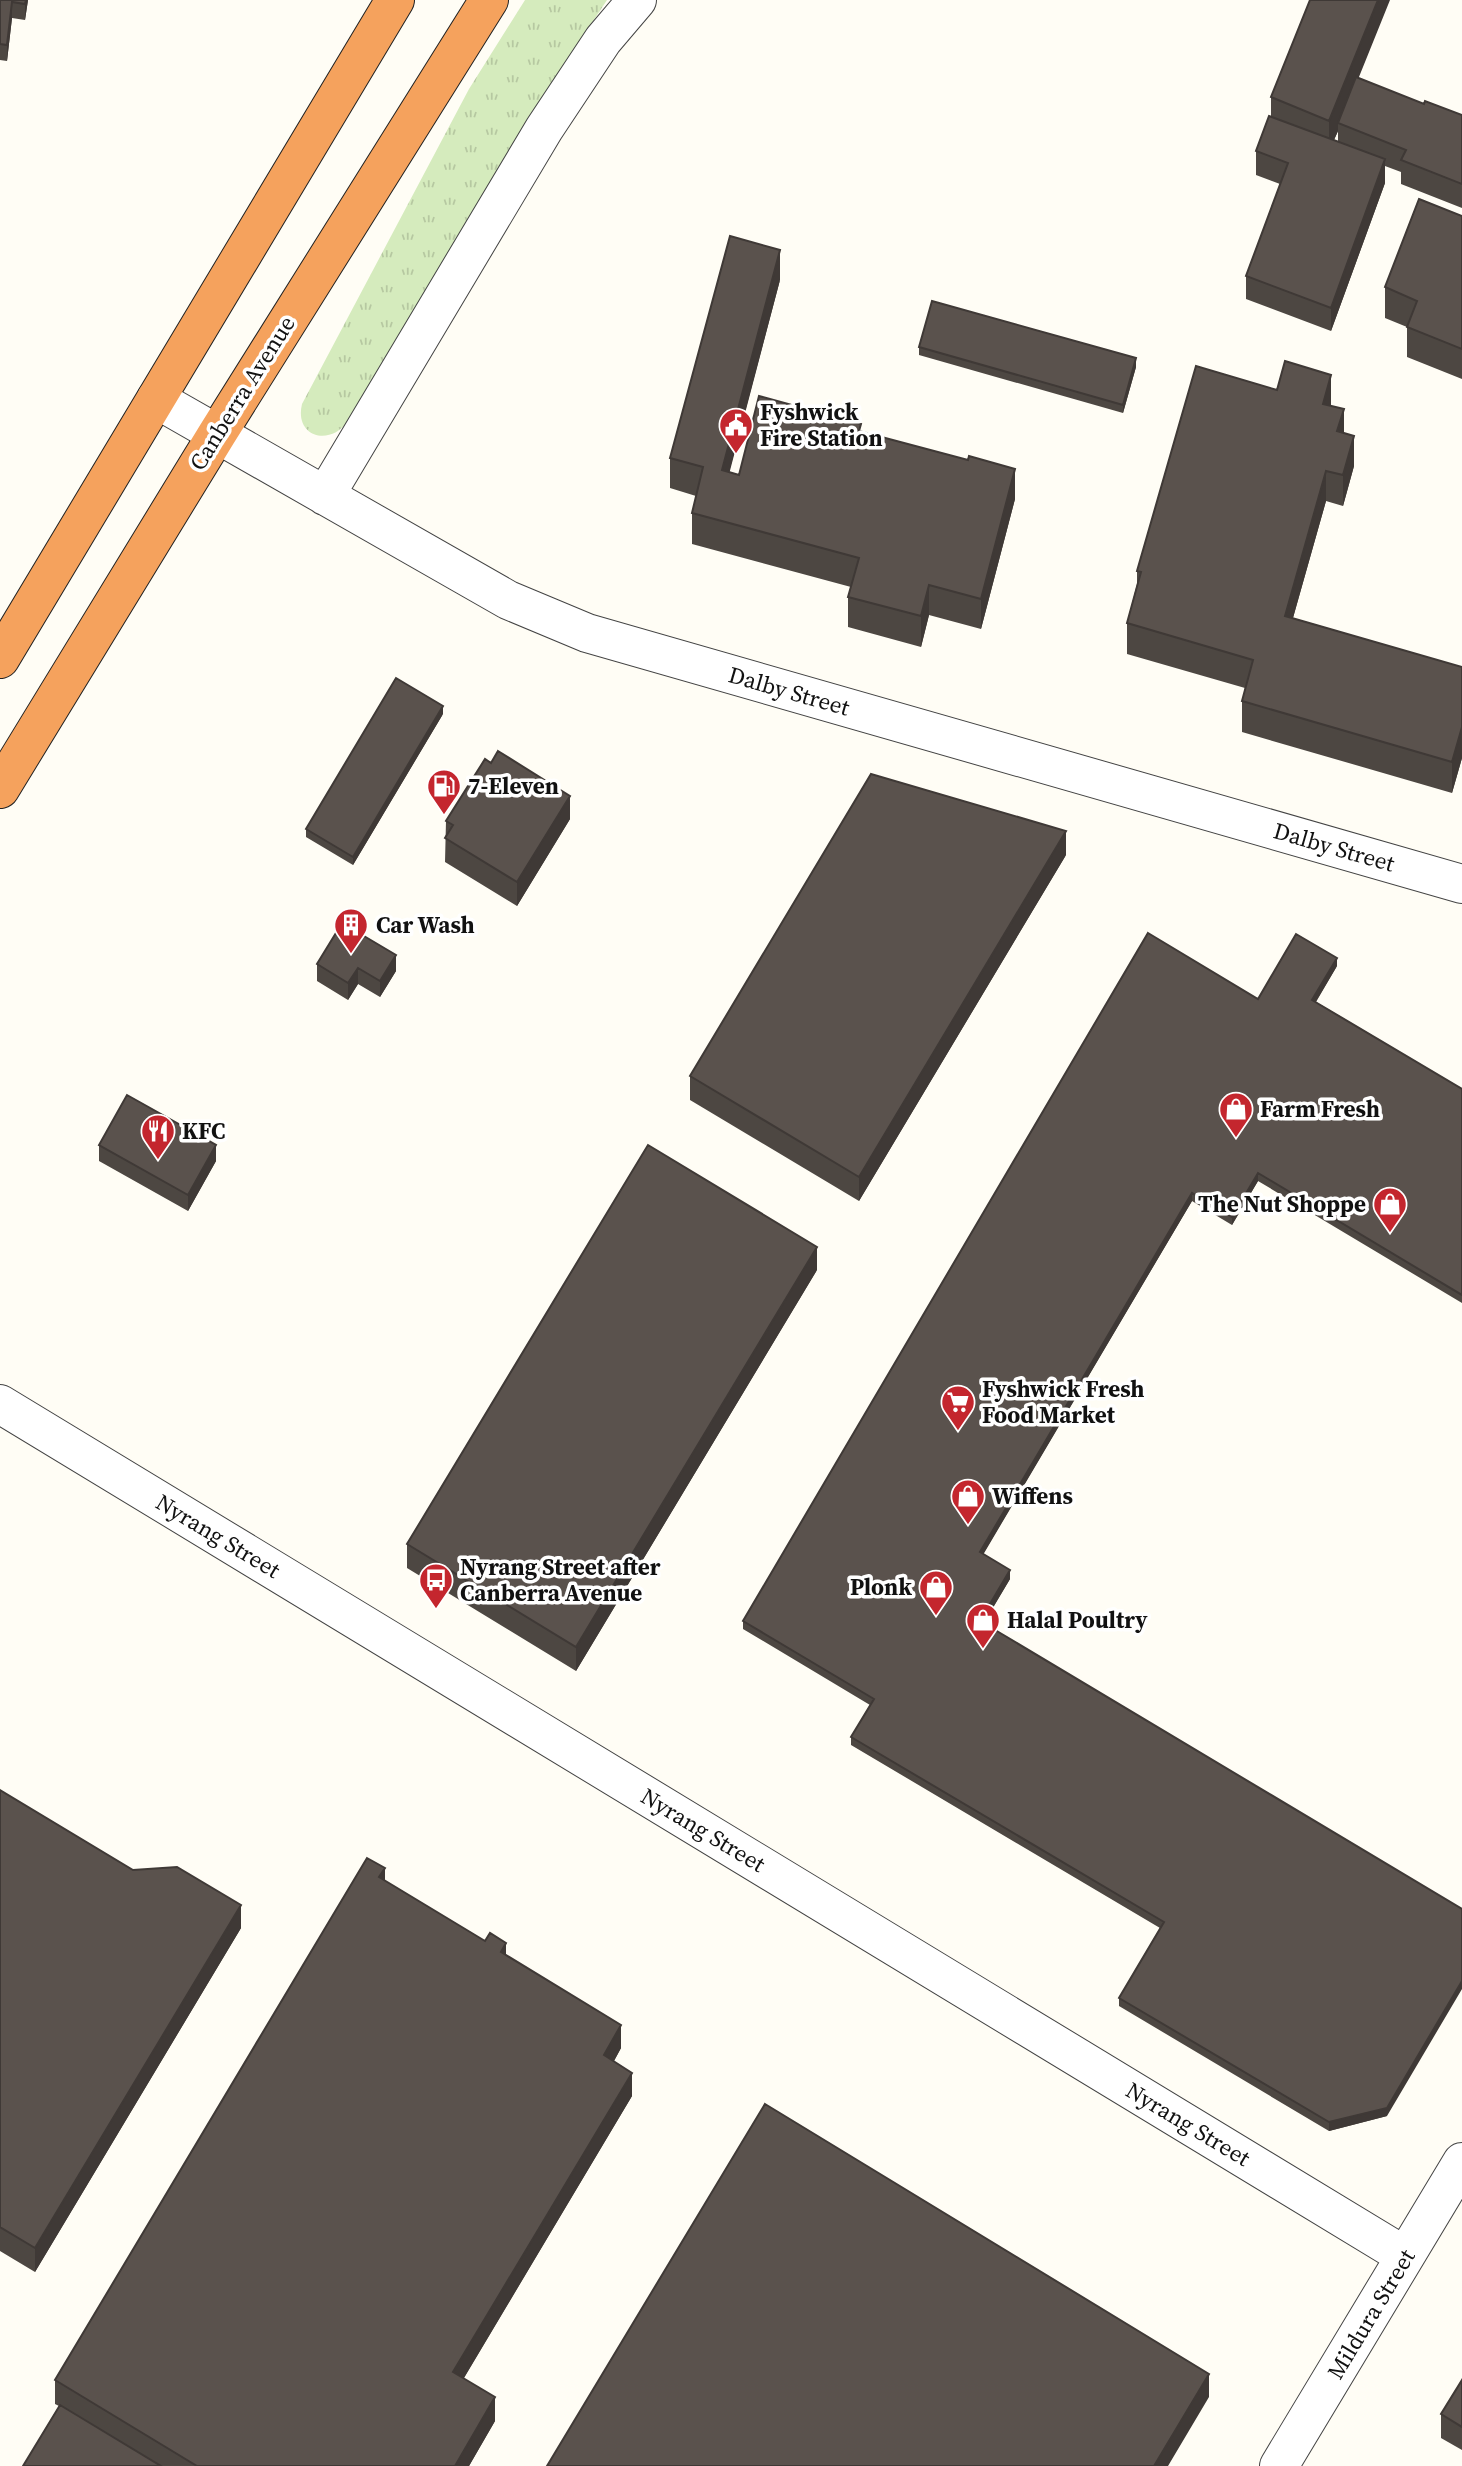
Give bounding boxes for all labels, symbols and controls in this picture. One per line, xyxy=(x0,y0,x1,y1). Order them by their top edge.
street label: Canberra Avenue xyxy=(182,310,302,476)
place label: Fyshwick Fire Station xyxy=(760,396,883,454)
public building icon: Fyshwick Fire Station xyxy=(717,406,755,455)
street label: Dalby Street xyxy=(725,658,854,724)
fuel station icon: 7-Eleven xyxy=(425,767,463,816)
place label: 7-Eleven xyxy=(468,770,559,802)
street label: Dalby Street xyxy=(1270,814,1399,880)
building icon: Car Wash xyxy=(332,906,370,955)
place label: Car Wash xyxy=(376,909,475,941)
shop icon: Farm Fresh xyxy=(1217,1090,1255,1139)
place label: Farm Fresh xyxy=(1260,1093,1380,1125)
restaurant icon: KFC xyxy=(139,1112,177,1161)
place label: KFC xyxy=(182,1115,225,1147)
shop icon: The Nut Shoppe xyxy=(1371,1185,1409,1234)
place label: The Nut Shoppe xyxy=(1198,1188,1366,1220)
place label: Fyshwick Fresh Food Market xyxy=(982,1373,1144,1431)
supermarket icon: Fyshwick Fresh Food Market xyxy=(939,1383,977,1432)
shop icon: Wiffens xyxy=(949,1477,987,1526)
place label: Wiffens xyxy=(992,1480,1073,1512)
street label: Nyrang Street xyxy=(150,1486,287,1586)
place label: Nyrang Street after Canberra Avenue xyxy=(460,1551,661,1609)
bus stop icon: Nyrang Street after Canberra Avenue xyxy=(417,1561,455,1610)
shop icon: Plonk xyxy=(917,1568,955,1617)
place label: Plonk xyxy=(850,1571,912,1603)
shop icon: Halal Poultry xyxy=(964,1601,1002,1650)
place label: Halal Poultry xyxy=(1007,1604,1148,1636)
street label: Nyrang Street xyxy=(635,1780,772,1880)
street label: Nyrang Street xyxy=(1120,2074,1257,2174)
street label: Mildura Street xyxy=(1320,2242,1423,2385)

